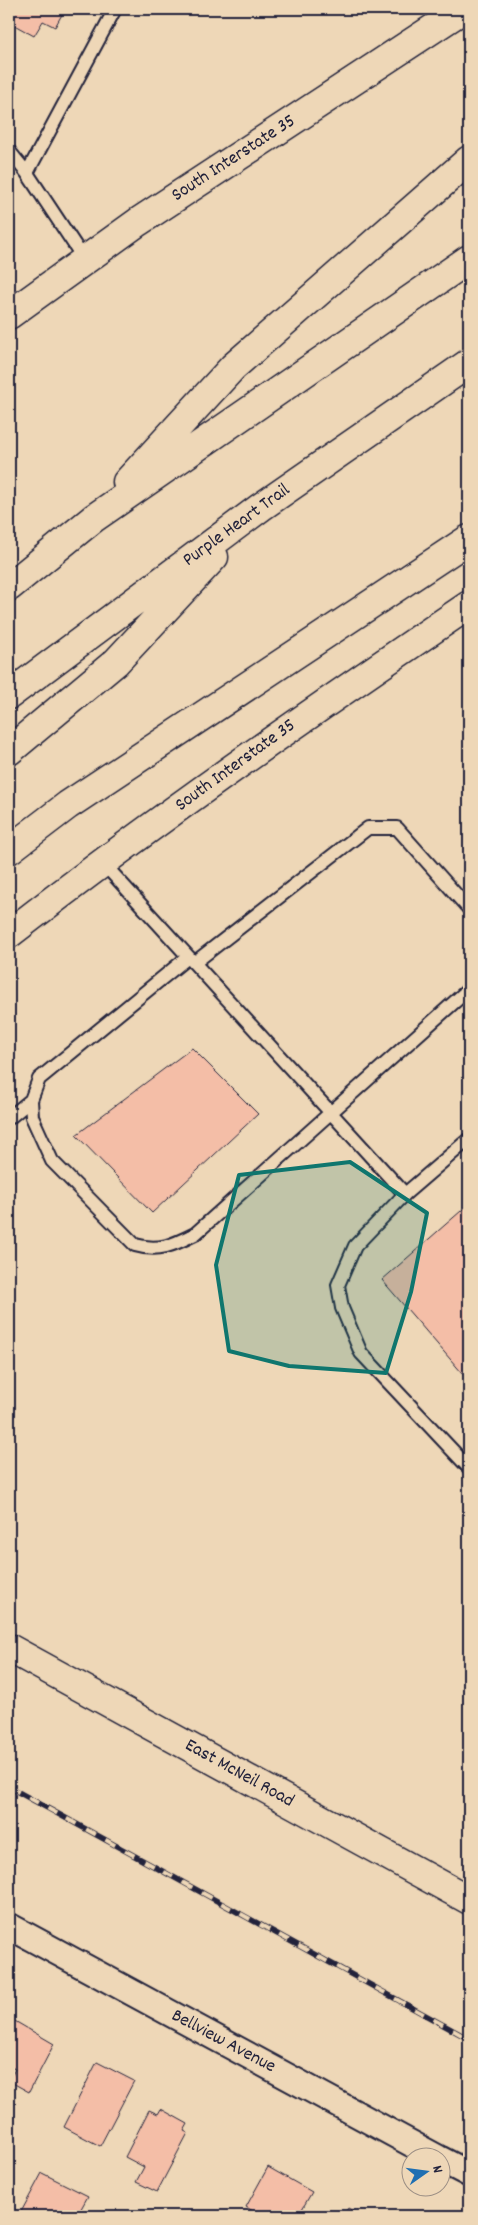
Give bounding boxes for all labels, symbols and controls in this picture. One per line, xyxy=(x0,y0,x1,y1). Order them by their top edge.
street label: South Interstate 35 xyxy=(167,109,301,209)
street label: Purple Heart Trail xyxy=(178,478,297,574)
street label: South Interstate 35 xyxy=(170,713,302,819)
street label: East McNeil Road xyxy=(179,1733,299,1815)
street label: Bellview Avenue xyxy=(166,2003,280,2081)
north arrow xyxy=(400,2148,450,2198)
text: N xyxy=(426,2164,447,2175)

